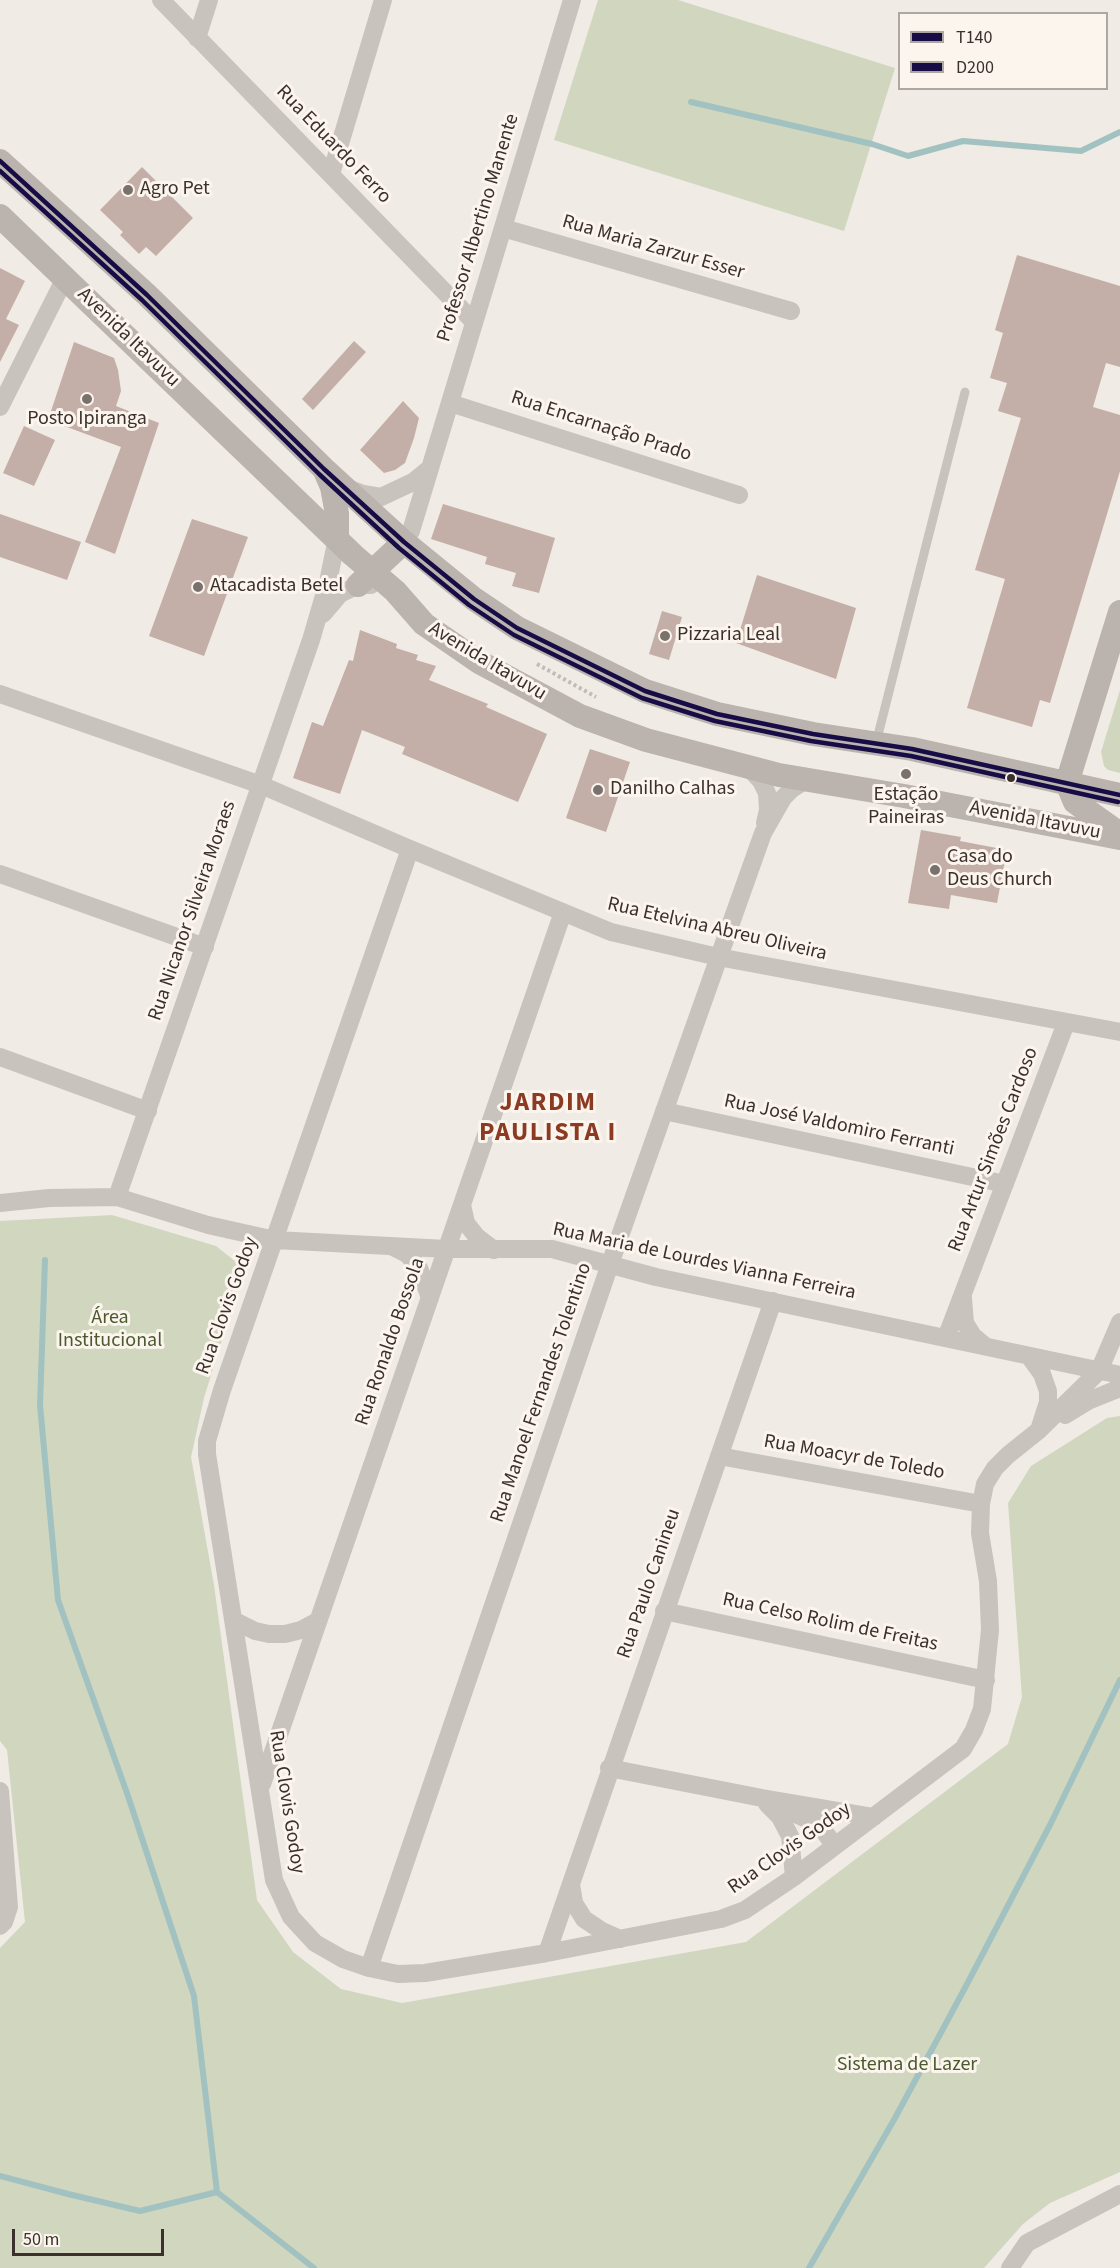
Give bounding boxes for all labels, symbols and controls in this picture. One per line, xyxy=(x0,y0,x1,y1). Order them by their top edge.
legend xyxy=(898,12,1108,90)
text: T140 xyxy=(956,25,993,50)
text: D200 xyxy=(956,55,994,80)
street label: Rua Eduardo Ferro xyxy=(270,81,396,209)
street label: Professor Albertino Manente xyxy=(433,111,525,345)
place label: Agro Pet xyxy=(140,178,210,202)
marker: Agro Pet xyxy=(121,183,135,197)
street label: Rua Maria Zarzur Esser xyxy=(559,210,747,286)
street label: Avenida Itavuvu xyxy=(72,283,184,393)
street label: Rua Encarnação Prado xyxy=(508,386,694,468)
marker: Posto Ipiranga xyxy=(80,392,94,406)
place label: Posto Ipiranga xyxy=(27,408,147,432)
place label: Atacadista Betel xyxy=(210,575,343,599)
marker: Atacadista Betel xyxy=(191,580,205,594)
street label: Avenida Itavuvu xyxy=(424,617,550,707)
place label: Pizzaria Leal xyxy=(677,624,780,648)
marker: Pizzaria Leal xyxy=(658,629,672,643)
marker: Estação Paineiras xyxy=(899,767,913,781)
unlabelled marker xyxy=(1005,772,1017,784)
place label: Danilho Calhas xyxy=(610,778,735,802)
marker: Danilho Calhas xyxy=(591,783,605,797)
place label: Estação Paineiras xyxy=(868,784,944,831)
street label: Avenida Itavuvu xyxy=(967,797,1103,845)
street label: Rua Nicanor Silveira Moraes xyxy=(144,798,242,1024)
place label: Casa do Deus Church xyxy=(947,846,1052,893)
marker: Casa do Deus Church xyxy=(928,863,942,877)
street label: Rua Etelvina Abreu Oliveira xyxy=(605,893,829,967)
street label: Rua Artur Simões Cardoso xyxy=(944,1044,1044,1256)
district label: JARDIM PAULISTA I xyxy=(479,1088,617,1150)
street label: Rua José Valdomiro Ferranti xyxy=(722,1090,956,1162)
street label: Rua Maria de Lourdes Vianna Ferreira xyxy=(550,1218,858,1306)
street label: Rua Clovis Godoy xyxy=(192,1234,264,1378)
street label: Rua Ronaldo Bossola xyxy=(351,1255,431,1429)
street label: Rua Manoel Fernandes Tolentino xyxy=(486,1260,598,1526)
park label: Área Institucional xyxy=(58,1307,162,1354)
street label: Rua Moacyr de Toledo xyxy=(762,1430,946,1486)
street label: Rua Paulo Canineu xyxy=(613,1506,687,1662)
street label: Rua Celso Rolim de Freitas xyxy=(720,1588,940,1658)
street label: Rua Clovis Godoy xyxy=(263,1729,309,1875)
street label: Rua Clovis Godoy xyxy=(724,1798,856,1900)
park label: Sistema de Lazer xyxy=(837,2054,977,2078)
scale bar xyxy=(15,2217,166,2255)
text: 50 m xyxy=(23,2227,59,2252)

